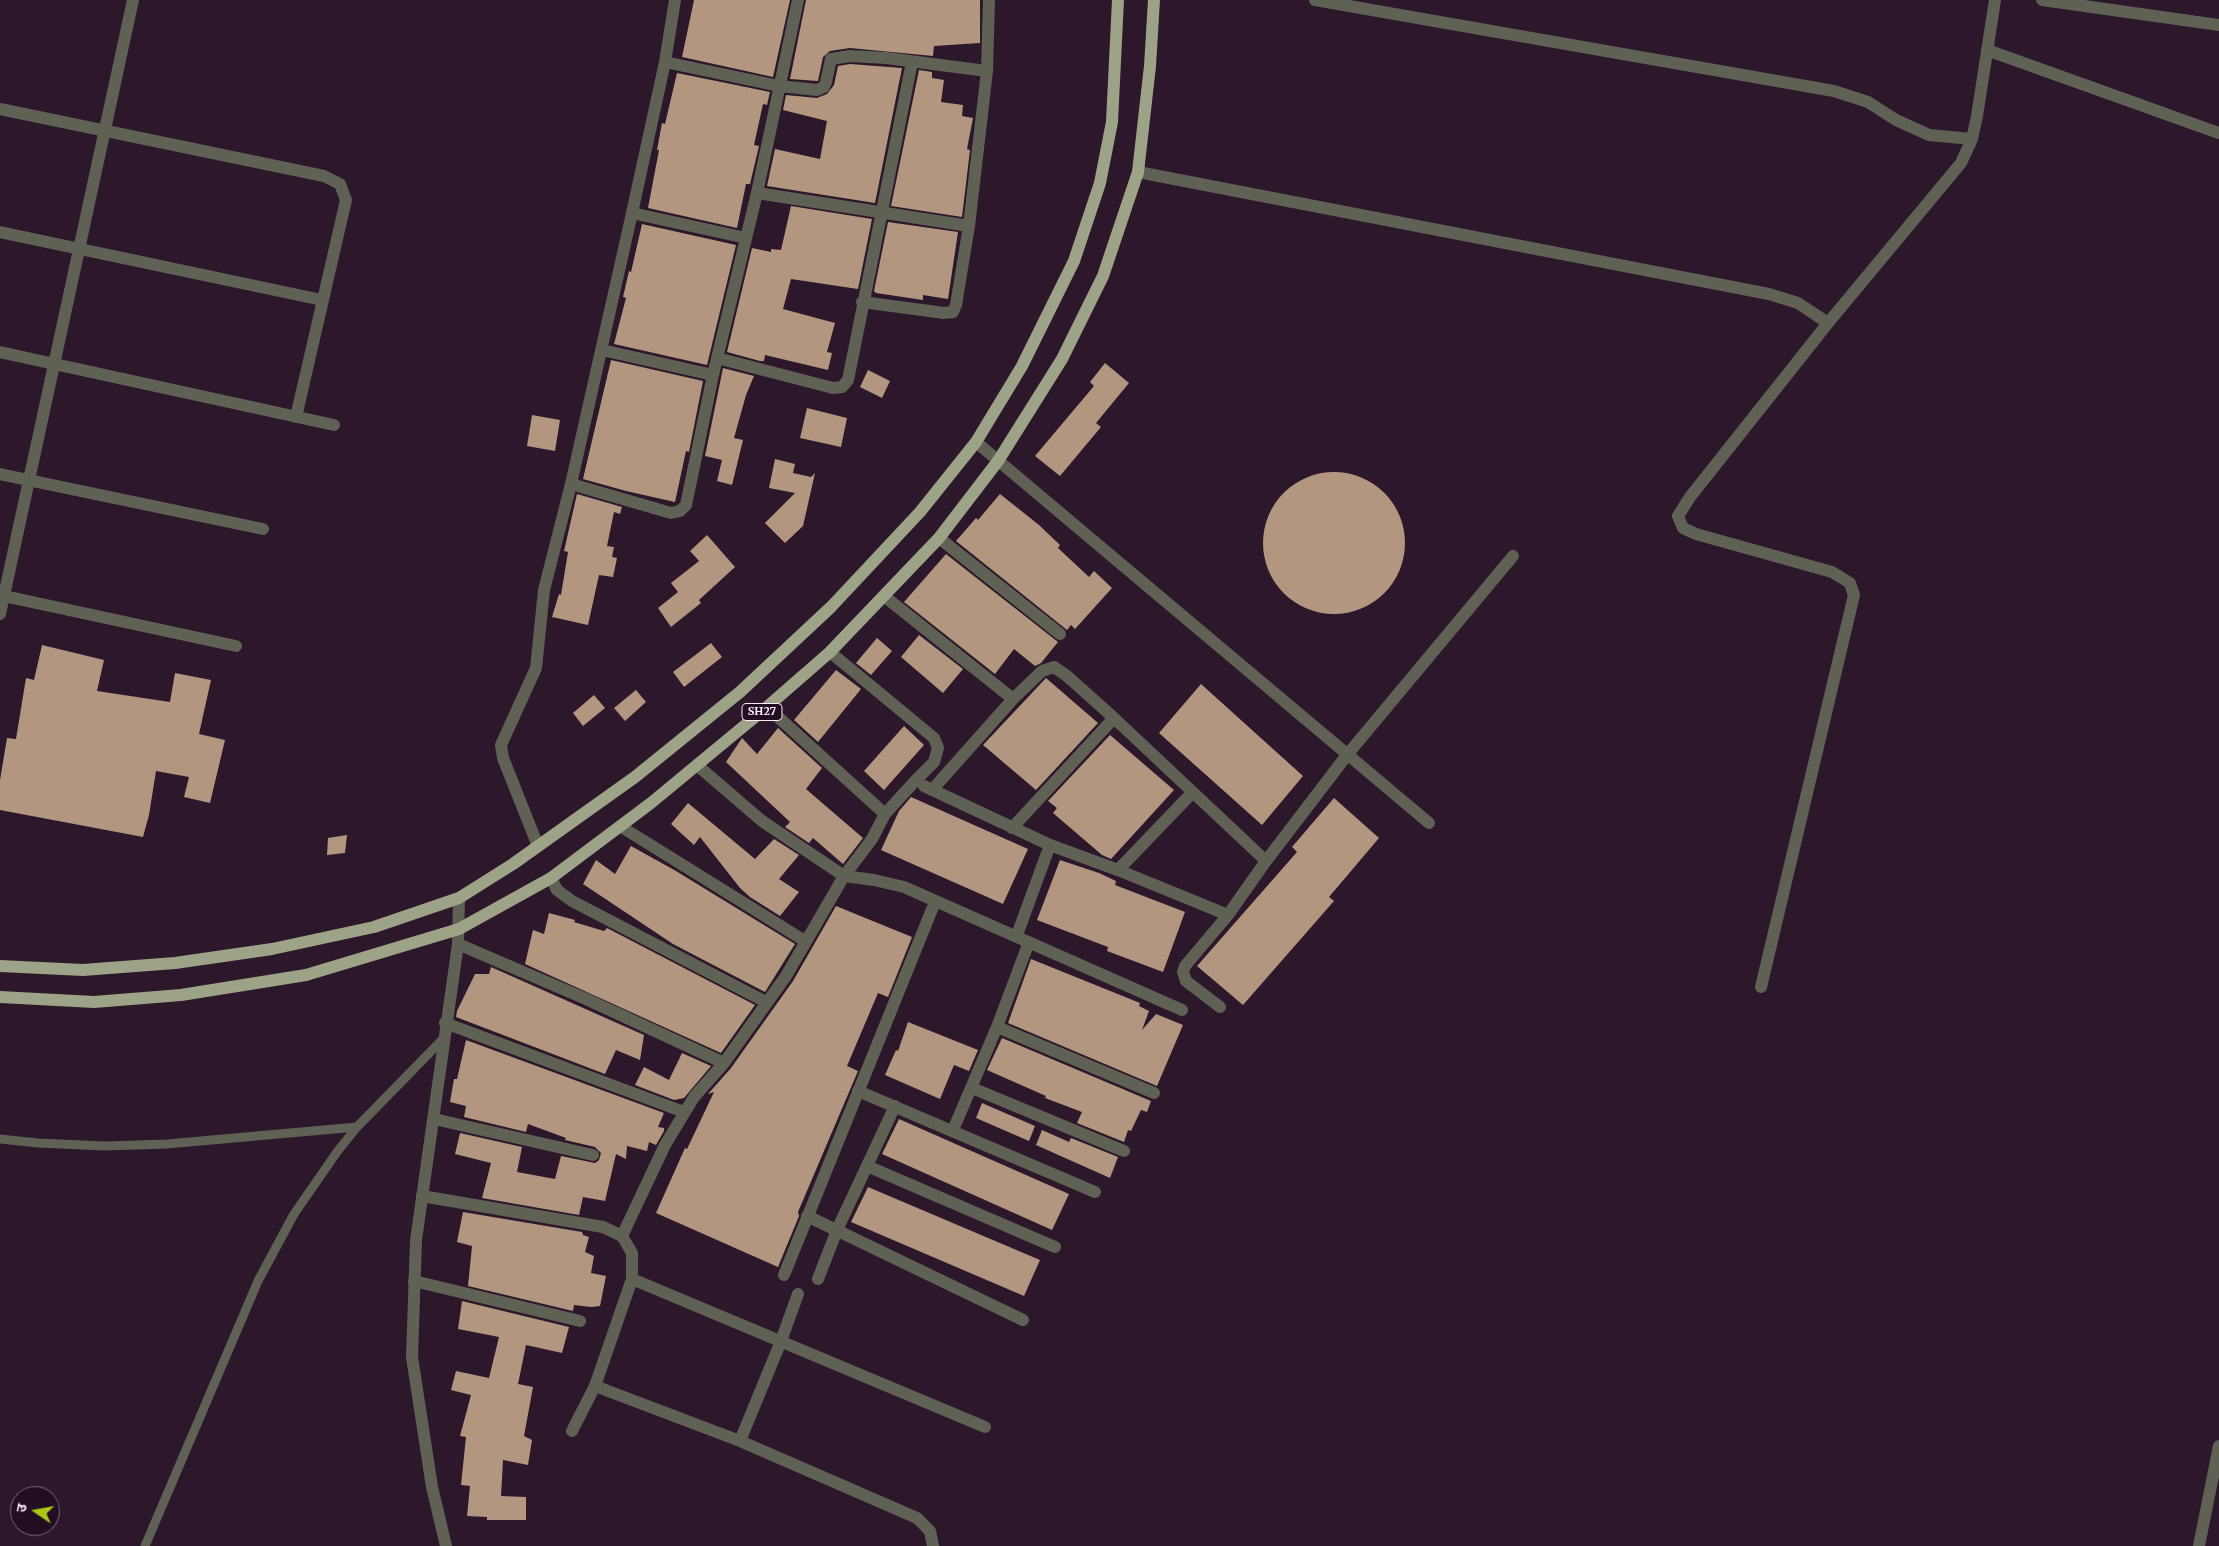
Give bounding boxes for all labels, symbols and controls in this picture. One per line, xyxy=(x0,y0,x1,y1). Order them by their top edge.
road number: SH27 xyxy=(742,704,782,720)
north arrow xyxy=(10,1486,60,1536)
text: उ xyxy=(12,1502,31,1514)

